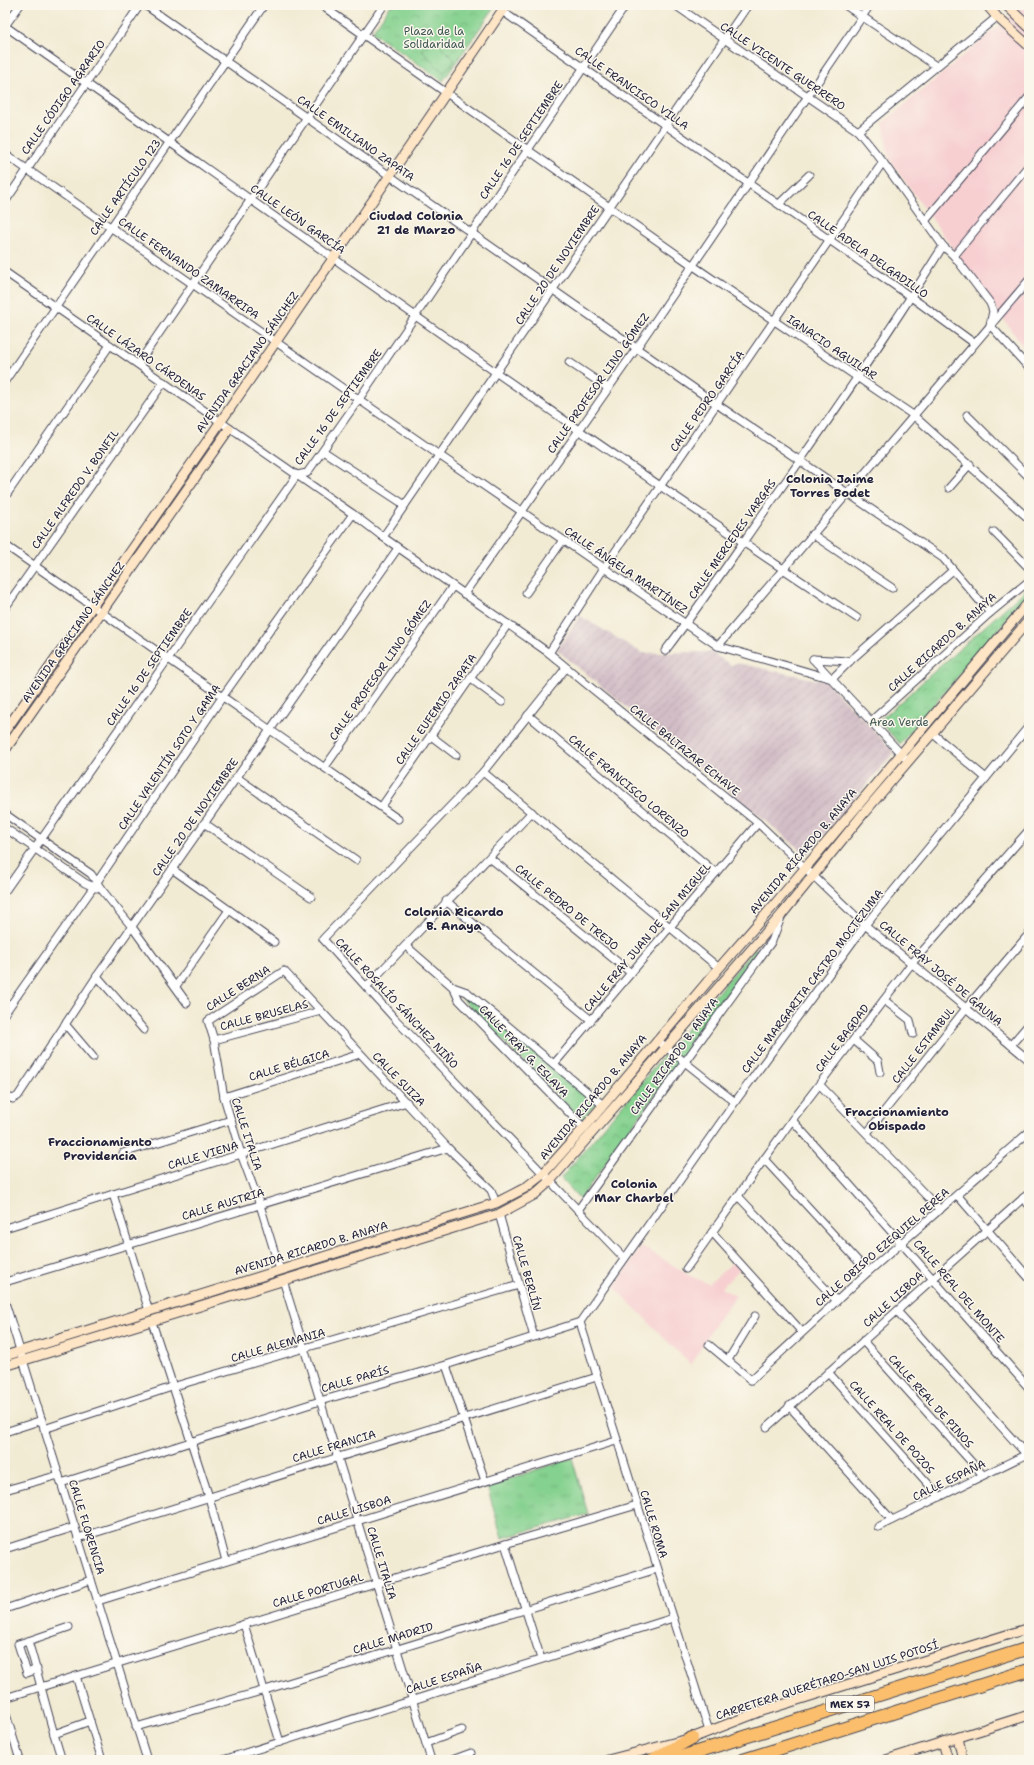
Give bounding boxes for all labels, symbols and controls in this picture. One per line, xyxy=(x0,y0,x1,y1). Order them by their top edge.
street label: CALLE VICENTE GUERRERO xyxy=(717,19,848,114)
park label: Plaza de la Solidaridad xyxy=(404,24,465,52)
street label: CALLE CÓDIGO AGRARIO xyxy=(17,36,109,158)
street label: CALLE FRANCISCO VILLA xyxy=(572,43,692,133)
street label: CALLE 16 DE SEPTIEMBRE xyxy=(476,78,567,203)
street label: CALLE EMILIANO ZAPATA xyxy=(294,92,417,185)
street label: CALLE ARTÍCULO 123 xyxy=(86,135,164,239)
street label: CALLE LEÓN GARCÍA xyxy=(247,180,349,258)
street label: CALLE 20 DE NOVIEMBRE xyxy=(512,203,603,328)
street label: CALLE ADELA DELGADILLO xyxy=(804,207,931,302)
district label: Ciudad Colonia 21 de Marzo xyxy=(369,208,464,238)
street label: CALLE FERNANDO ZAMARRIPA xyxy=(115,214,262,323)
street label: AVENIDA GRACIANO SÁNCHEZ xyxy=(192,288,302,436)
street label: CALLE PROFESOR LINO GÓMEZ xyxy=(543,309,653,456)
street label: CALLE LÁZARO CÁRDENAS xyxy=(83,310,209,404)
street label: IGNACIO AGUILAR xyxy=(784,312,880,383)
street label: CALLE 16 DE SEPTIEMBRE xyxy=(291,346,386,468)
street label: CALLE PEDRO GARCÍA xyxy=(666,347,748,455)
street label: CALLE ALFREDO V. BONFIL xyxy=(28,427,122,552)
district label: Colonia Jaime Torres Bodet xyxy=(786,471,874,501)
street label: CALLE MERCEDES VARGAS xyxy=(685,476,780,602)
street label: CALLE ÁNGELA MARTÍNEZ xyxy=(561,523,691,618)
street label: AVENIDA GRACIANO SÁNCHEZ xyxy=(18,558,128,706)
street label: CALLE RICARDO B. ANAYA xyxy=(885,590,1000,695)
street label: CALLE PROFESOR LINO GÓMEZ xyxy=(325,596,435,743)
street label: CALLE 16 DE SEPTIEMBRE xyxy=(103,606,196,729)
street label: CALLE EUFEMIO ZAPATA xyxy=(392,651,480,768)
street label: CALLE VALENTÍN SOTO Y GAMA xyxy=(114,681,224,833)
street label: CALLE BALTAZAR ECHAVE xyxy=(627,701,743,800)
park label: Area Verde xyxy=(869,715,929,730)
street label: CALLE FRANCISCO LORENZO xyxy=(565,731,692,841)
street label: CALLE 20 DE NOVIEMBRE xyxy=(149,755,242,879)
street label: AVENIDA RICARDO B. ANAYA xyxy=(746,785,860,917)
street label: CALLE FRAY JUAN DE SAN MIGUEL xyxy=(580,860,714,1015)
street label: CALLE PEDRO DE TREJO xyxy=(512,861,622,954)
street label: CALLE MARGARITA CASTRO MOCTEZUMA xyxy=(738,886,887,1076)
district label: Colonia Ricardo B. Anaya xyxy=(404,904,504,934)
street label: CALLE FRAY JOSÉ DE GAUNA xyxy=(876,917,1006,1029)
street label: CALLE ROSALÍO SÁNCHEZ NIÑO xyxy=(332,934,462,1072)
street label: CALLE BERNA xyxy=(203,962,273,1015)
street label: CALLE RICARDO B. ANAYA xyxy=(627,995,722,1118)
street label: CALLE BRUSELAS xyxy=(218,997,310,1034)
street label: CALLE BAGDAD xyxy=(812,1001,873,1075)
street label: CALLE FRAY G. ESLAVA xyxy=(476,1002,572,1101)
street label: CALLE ESTAMBUL xyxy=(889,1004,958,1087)
street label: AVENIDA RICARDO B. ANAYA xyxy=(536,1031,650,1163)
street label: CALLE BÉLGICA xyxy=(247,1045,331,1085)
street label: CALLE SUIZA xyxy=(369,1049,428,1110)
street label: CALLE ITALIA xyxy=(228,1096,265,1172)
district label: Fraccionamiento Obispado xyxy=(845,1104,949,1134)
district label: Fraccionamiento Providencia xyxy=(48,1134,152,1164)
street label: CALLE VIENA xyxy=(166,1138,240,1173)
district label: Colonia Mar Charbel xyxy=(594,1176,674,1206)
street label: CALLE AUSTRIA xyxy=(180,1185,266,1224)
street label: CALLE OBISPO EZEQUIEL PEREA xyxy=(812,1185,953,1310)
street label: AVENIDA RICARDO B. ANAYA xyxy=(233,1218,390,1279)
street label: CALLE BERLÍN xyxy=(509,1234,545,1312)
street label: CALLE REAL DEL MONTE xyxy=(910,1237,1008,1346)
street label: CALLE LISBOA xyxy=(860,1268,927,1331)
street label: CALLE ALEMANIA xyxy=(229,1325,327,1366)
street label: CALLE REAL DE PINOS xyxy=(885,1351,977,1451)
street label: CALLE PARÍS xyxy=(319,1362,391,1396)
street label: CALLE REAL DE POZOS xyxy=(846,1377,938,1477)
street label: CALLE FRANCIA xyxy=(291,1427,378,1466)
street label: CALLE ESPAÑA xyxy=(910,1455,988,1505)
street label: CALLE FLORENCIA xyxy=(65,1478,108,1577)
street label: CALLE ROMA xyxy=(636,1488,671,1560)
street label: CALLE LISBOA xyxy=(315,1492,393,1529)
street label: CALLE ITALIA xyxy=(363,1525,400,1602)
street label: CALLE PORTUGAL xyxy=(271,1570,365,1611)
street label: CALLE MADRID xyxy=(351,1619,435,1658)
street label: CARRETERA QUERÉTARO-SAN LUIS POTOSÍ xyxy=(714,1636,940,1724)
street label: CALLE ESPAÑA xyxy=(404,1658,484,1698)
road number: MEX 57 xyxy=(826,1696,874,1712)

